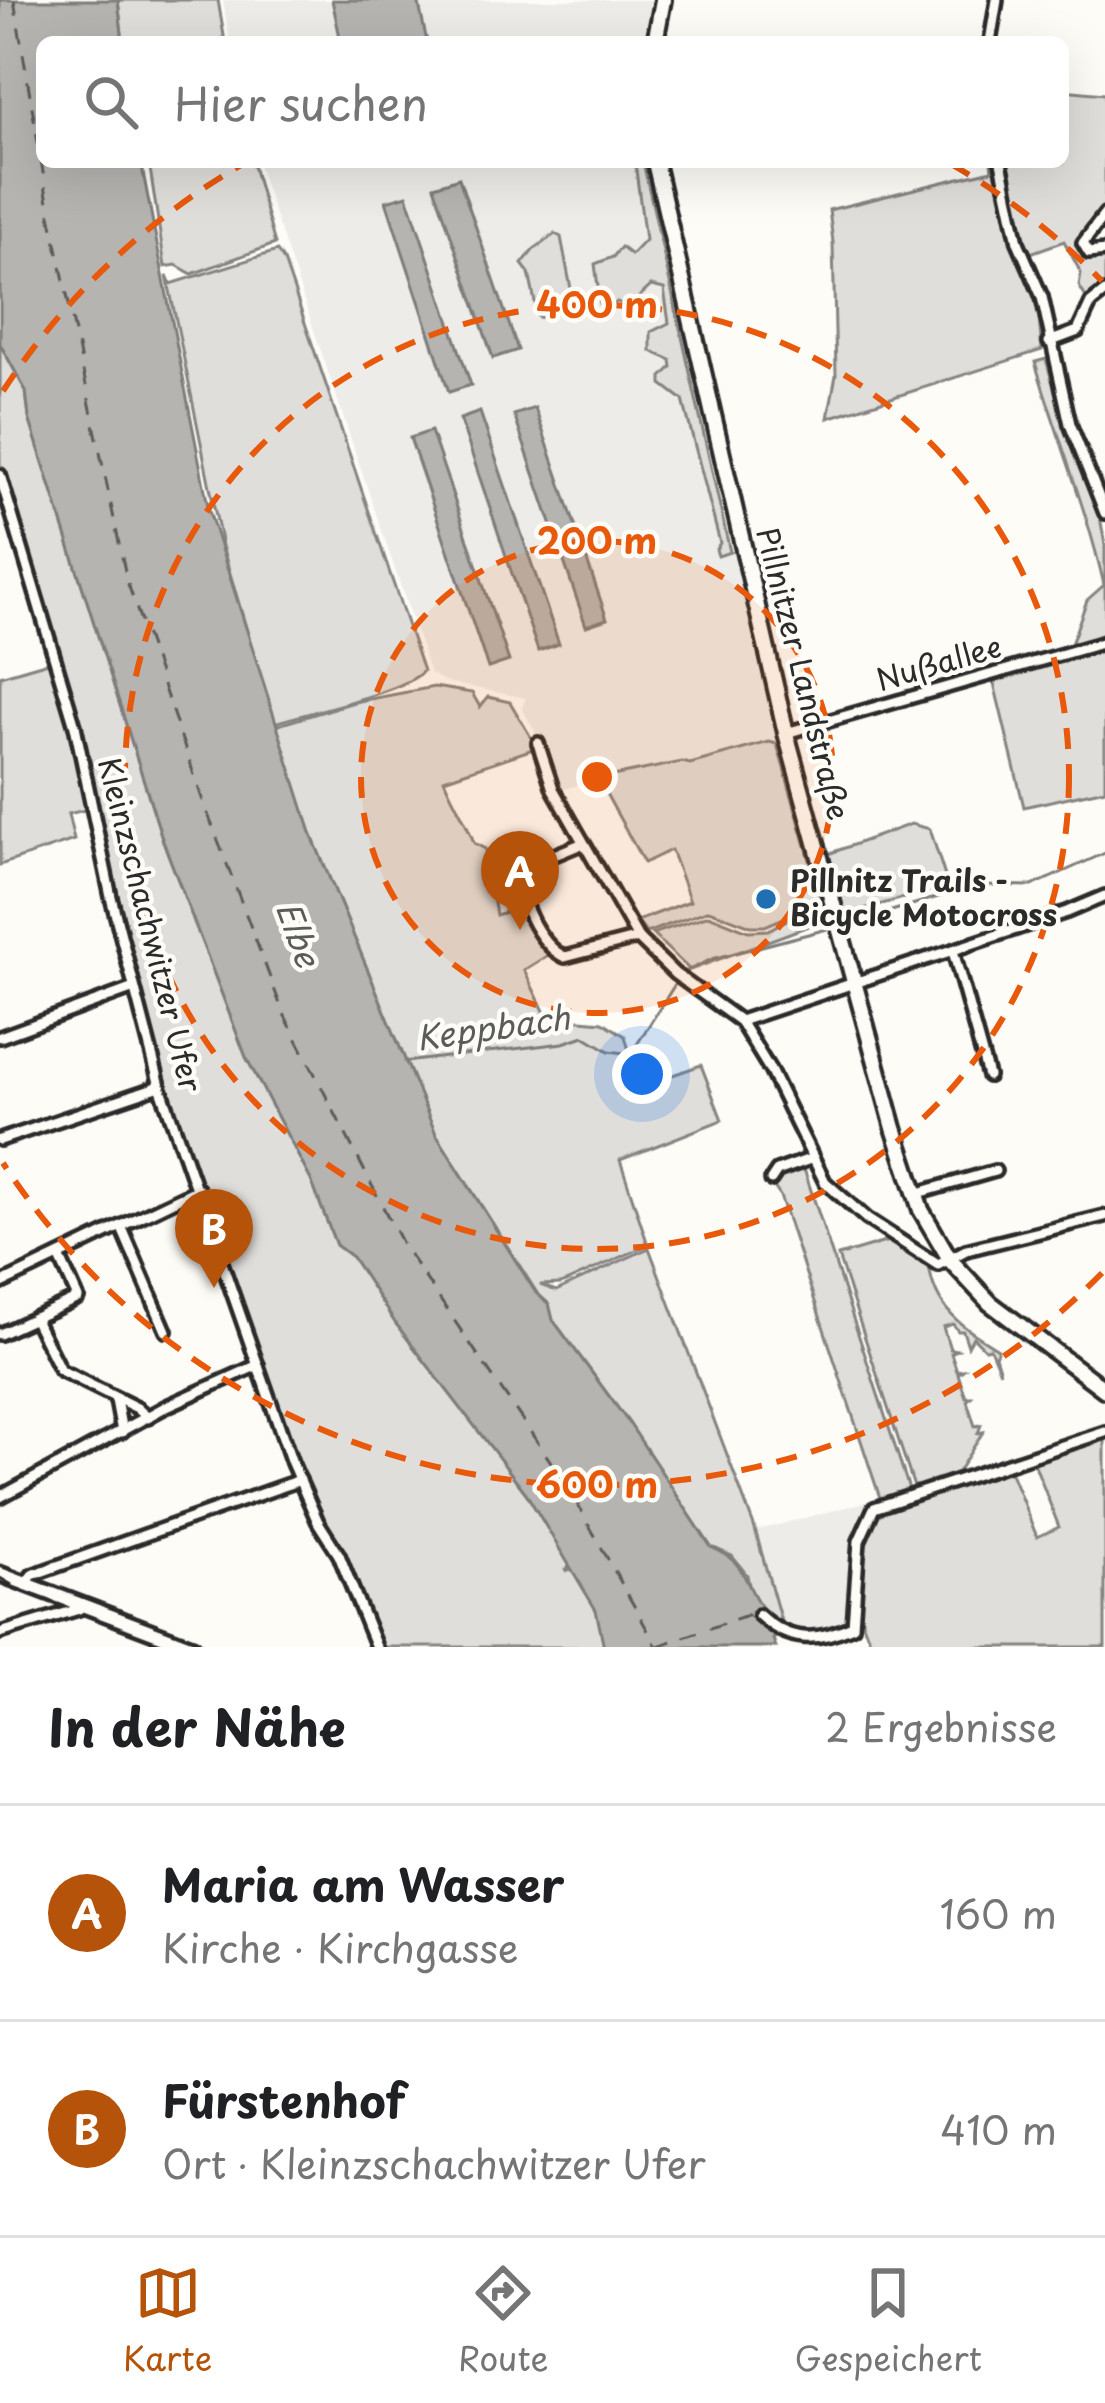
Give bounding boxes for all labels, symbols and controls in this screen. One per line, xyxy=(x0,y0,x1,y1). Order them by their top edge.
search box xyxy=(36,36,1069,168)
text: Hier suchen xyxy=(174,68,428,136)
icon: search xyxy=(78,69,144,135)
text: 400 m xyxy=(536,276,658,330)
text: 200 m xyxy=(537,512,657,566)
street label: Pillnitzer Landstraße xyxy=(746,522,863,824)
street label: Nußallee xyxy=(871,622,1006,701)
street label: Kleinzschachwitzer Ufer xyxy=(88,752,215,1096)
centre of rings xyxy=(576,756,618,798)
pin: A xyxy=(481,831,559,930)
place label: Pillnitz Trails - Bicycle Motocross xyxy=(790,857,1057,936)
marker: Pillnitz Trails - Bicycle Motocross xyxy=(753,886,779,912)
water label: Elbe xyxy=(265,894,335,975)
water label: Keppbach xyxy=(413,990,573,1062)
your location xyxy=(612,1044,672,1104)
pin: B xyxy=(175,1189,253,1288)
text: 600 m xyxy=(536,1456,658,1510)
text: In der Nähe xyxy=(48,1687,345,1764)
text: 2 Ergebnisse xyxy=(825,1696,1057,1755)
text: Maria am Wasser xyxy=(162,1849,564,1917)
text: A xyxy=(72,1883,102,1942)
text: 160 m xyxy=(940,1883,1057,1942)
text: Kirche · Kirchgasse xyxy=(162,1917,519,1976)
text: Fürstenhof xyxy=(162,2065,406,2133)
text: B xyxy=(74,2099,100,2158)
text: 410 m xyxy=(940,2099,1057,2158)
text: Ort · Kleinzschachwitzer Ufer xyxy=(162,2133,706,2192)
tab: Karte xyxy=(123,2260,212,2382)
tab: Route xyxy=(458,2260,549,2382)
tab: Gespeichert xyxy=(794,2260,982,2382)

